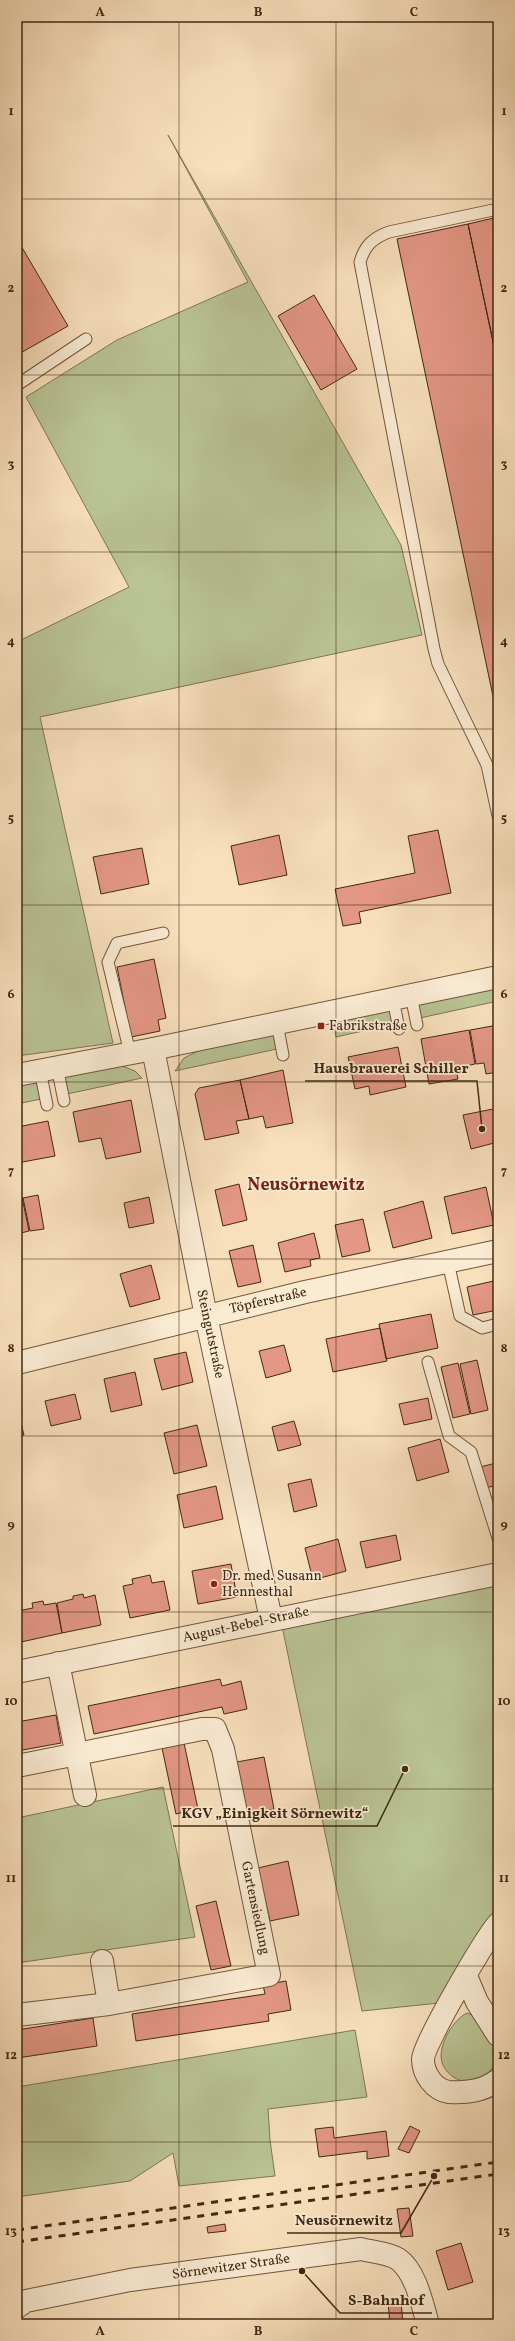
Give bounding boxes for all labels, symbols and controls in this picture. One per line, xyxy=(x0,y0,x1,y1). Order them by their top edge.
text: A xyxy=(95,4,105,22)
text: B xyxy=(254,4,263,22)
text: C xyxy=(410,4,418,22)
text: 1 xyxy=(8,103,14,121)
text: 1 xyxy=(501,103,507,121)
text: 2 xyxy=(8,280,15,298)
text: 2 xyxy=(501,280,508,298)
text: 3 xyxy=(8,456,15,474)
text: 3 xyxy=(501,456,508,474)
text: 4 xyxy=(7,633,15,651)
text: 4 xyxy=(500,633,508,651)
text: 5 xyxy=(8,810,14,828)
text: 5 xyxy=(501,810,507,828)
text: 6 xyxy=(7,986,15,1004)
text: 6 xyxy=(500,986,508,1004)
place label: Fabrikstraße xyxy=(329,1017,408,1036)
marker: Fabrikstraße xyxy=(316,1021,326,1031)
callout: Hausbrauerei Schiller xyxy=(305,1054,477,1081)
text: Hausbrauerei Schiller xyxy=(313,1059,469,1080)
text: 7 xyxy=(8,1163,14,1181)
text: 7 xyxy=(501,1163,507,1181)
district label: Neusörnewitz xyxy=(247,1173,365,1198)
street label: Töpferstraße xyxy=(228,1283,309,1319)
street label: Steingutstraße xyxy=(191,1288,229,1381)
text: 8 xyxy=(7,1340,15,1358)
text: 8 xyxy=(500,1340,508,1358)
text: 9 xyxy=(7,1516,15,1534)
text: 9 xyxy=(500,1516,508,1534)
place label: Dr. med. Susann Hennesthal xyxy=(222,1567,322,1602)
marker: Dr. med. Susann Hennesthal xyxy=(209,1579,219,1589)
street label: August-Bebel-Straße xyxy=(181,1602,311,1648)
text: 10 xyxy=(4,1693,18,1711)
text: 10 xyxy=(497,1693,511,1711)
callout: KGV „Einigkeit Sörnewitz“ xyxy=(173,1799,377,1826)
text: KGV „Einigkeit Sörnewitz“ xyxy=(181,1804,369,1825)
street label: Gartensiedlung xyxy=(236,1859,274,1957)
text: 11 xyxy=(6,1870,16,1888)
text: 11 xyxy=(499,1870,509,1888)
text: 12 xyxy=(5,2047,17,2065)
text: 12 xyxy=(498,2047,510,2065)
callout: Neusörnewitz xyxy=(287,2206,401,2233)
text: Neusörnewitz xyxy=(295,2211,393,2232)
text: 13 xyxy=(5,2223,17,2241)
text: 13 xyxy=(498,2223,510,2241)
street label: Sörnewitzer Straße xyxy=(171,2249,291,2285)
callout: S-Bahnhof xyxy=(340,2286,432,2313)
text: S-Bahnhof xyxy=(348,2291,425,2312)
text: A xyxy=(95,2323,105,2341)
text: B xyxy=(254,2323,263,2341)
text: C xyxy=(410,2323,418,2341)

